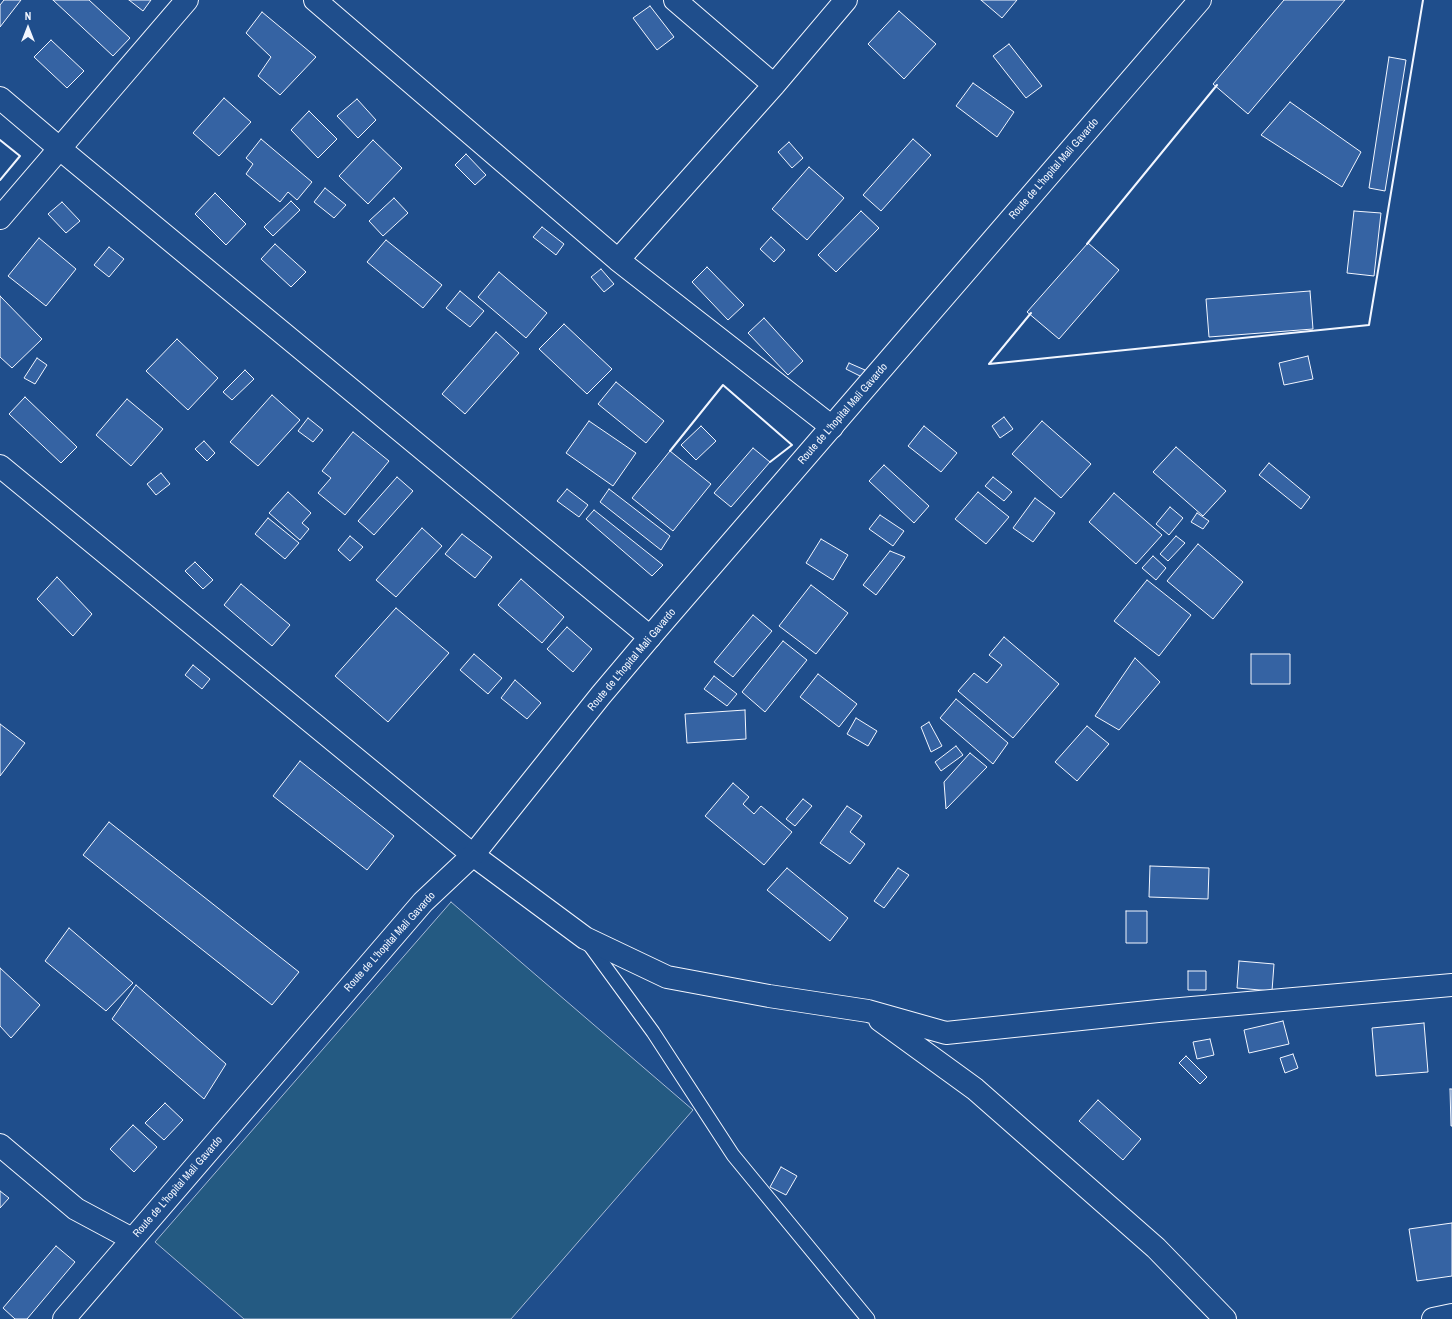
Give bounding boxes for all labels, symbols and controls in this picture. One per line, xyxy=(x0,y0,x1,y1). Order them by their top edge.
north arrow xyxy=(8,8,48,48)
text: N xyxy=(25,9,31,23)
street label: Route de L'hopital Mali Gavardo xyxy=(1007,116,1101,222)
street label: Route de L'hopital Mali Gavardo xyxy=(796,361,890,467)
street label: Route de L'hopital Mali Gavardo xyxy=(585,606,679,714)
street label: Route de L'hopital Mali Gavardo xyxy=(342,889,438,995)
street label: Route de L'hopital Mali Gavardo xyxy=(131,1134,225,1240)

